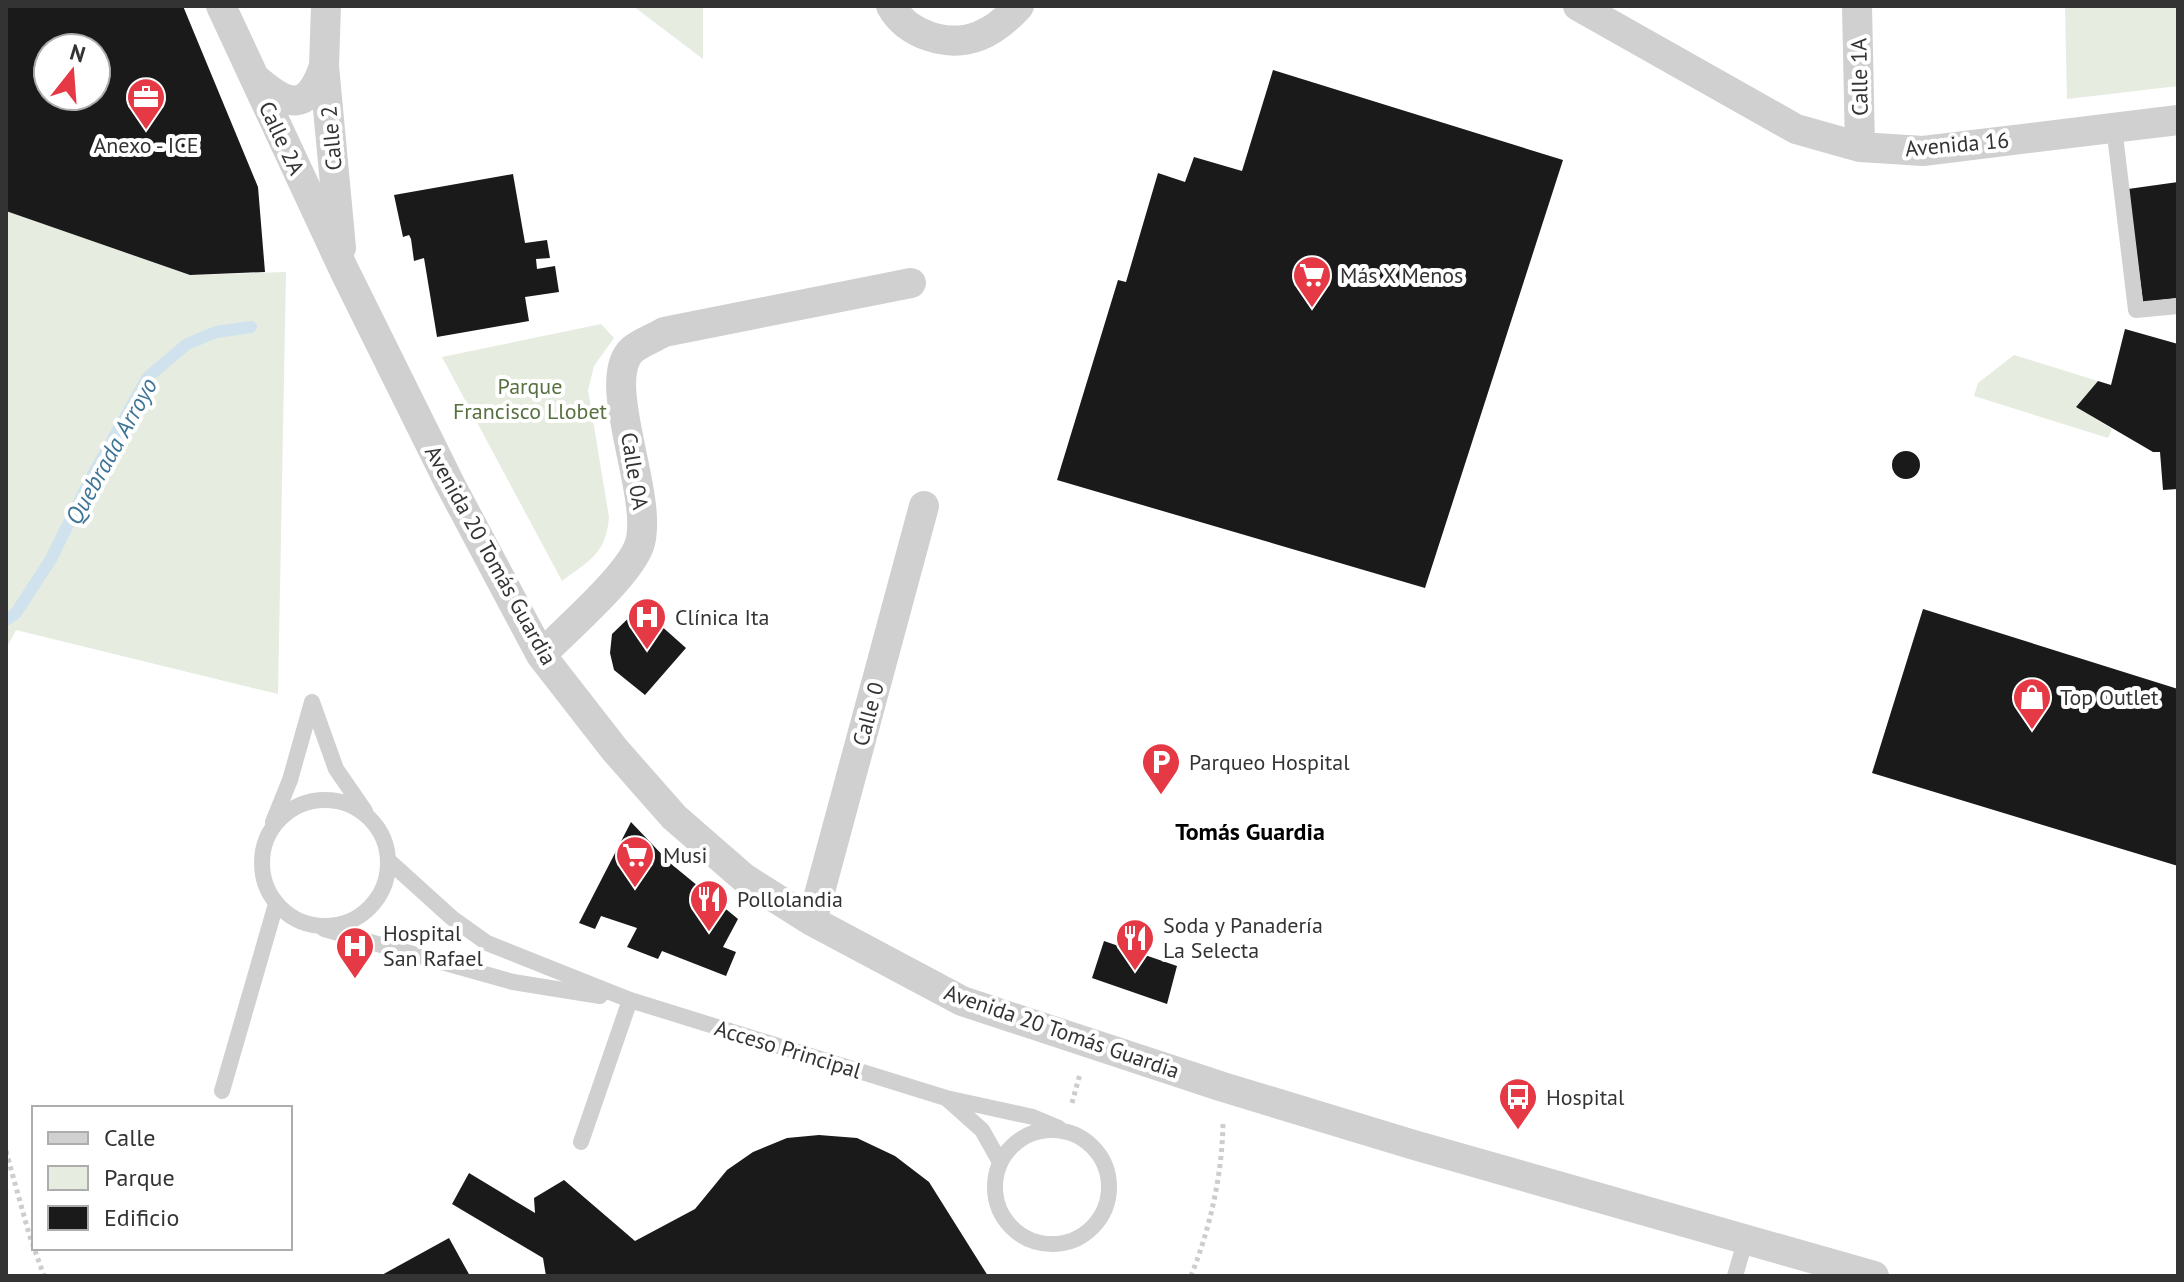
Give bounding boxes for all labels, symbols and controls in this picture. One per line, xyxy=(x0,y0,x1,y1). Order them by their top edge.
north arrow xyxy=(32,32,112,112)
text: N xyxy=(67,37,89,68)
street label: Calle 1A xyxy=(1844,38,1874,116)
office icon: Anexo - ICE xyxy=(125,76,167,131)
street label: Calle 2A xyxy=(253,97,311,179)
street label: Calle 2 xyxy=(314,104,348,172)
street label: Avenida 16 xyxy=(1904,126,2010,162)
place label: Anexo - ICE xyxy=(93,131,199,159)
supermarket icon: Más X Menos xyxy=(1291,254,1333,309)
place label: Más X Menos xyxy=(1340,261,1463,289)
water label: Quebrada Arroyo xyxy=(58,372,164,530)
park label: Parque Francisco Llobet xyxy=(453,372,608,425)
street label: Calle 0A xyxy=(615,430,655,512)
street label: Avenida 20 Tomás Guardia xyxy=(419,440,563,670)
hospital icon: Clínica Ita xyxy=(626,596,668,651)
place label: Clínica Ita xyxy=(675,603,769,631)
shop icon: Top Outlet xyxy=(2011,676,2053,731)
street label: Calle 0 xyxy=(846,679,890,749)
place label: Top Outlet xyxy=(2060,683,2159,711)
parking icon: Parqueo Hospital xyxy=(1140,741,1182,796)
place label: Parqueo Hospital xyxy=(1189,748,1350,776)
district label: Tomás Guardia xyxy=(1175,816,1325,847)
supermarket icon: Musi xyxy=(614,834,656,889)
place label: Musi xyxy=(663,841,707,869)
restaurant icon: Pollolandia xyxy=(688,878,730,933)
place label: Pollolandia xyxy=(737,885,843,913)
place label: Soda y Panadería La Selecta xyxy=(1163,911,1323,964)
restaurant icon: Soda y Panadería La Selecta xyxy=(1114,917,1156,972)
place label: Hospital San Rafael xyxy=(383,919,483,972)
hospital icon: Hospital San Rafael xyxy=(334,925,376,980)
street label: Avenida 20 Tomás Guardia xyxy=(941,978,1183,1084)
street label: Acceso Principal xyxy=(711,1013,865,1085)
bus stop icon: Hospital xyxy=(1497,1076,1539,1131)
place label: Hospital xyxy=(1546,1083,1625,1111)
legend xyxy=(32,1106,292,1250)
text: Calle xyxy=(104,1122,155,1153)
text: Parque xyxy=(104,1162,175,1193)
text: Edificio xyxy=(104,1202,179,1233)

